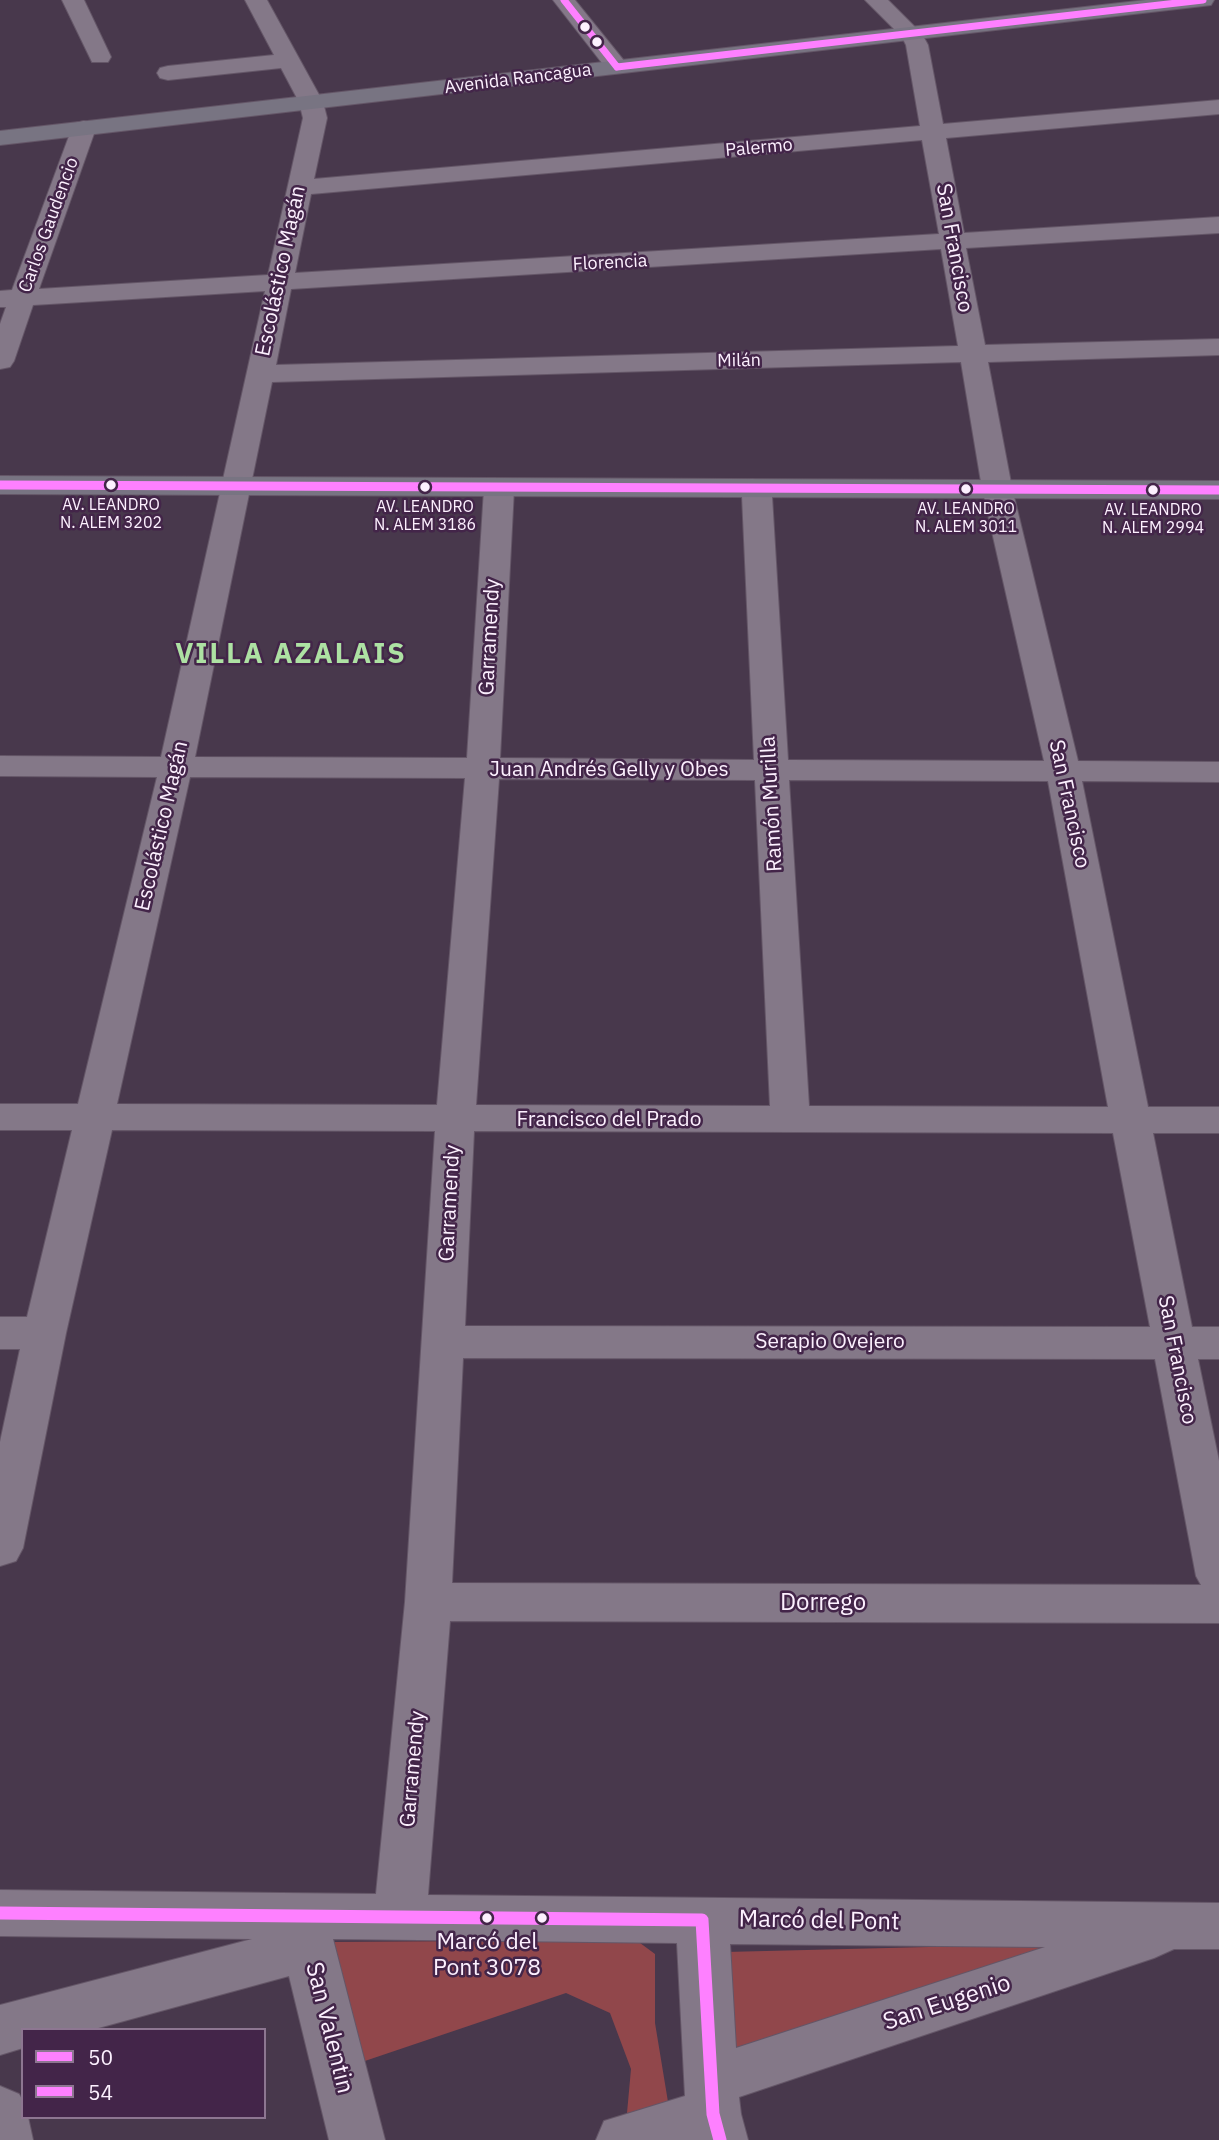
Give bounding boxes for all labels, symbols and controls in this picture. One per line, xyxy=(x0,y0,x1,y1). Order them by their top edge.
unlabelled marker xyxy=(578,20,592,34)
unlabelled marker xyxy=(590,35,604,49)
street label: Avenida Rancagua xyxy=(443,59,593,99)
street label: Palermo xyxy=(724,134,794,162)
street label: Carlos Gaudencio xyxy=(15,155,83,295)
street label: San Francisco xyxy=(930,181,978,315)
street label: Escolástico Magán xyxy=(251,183,311,359)
street label: Florencia xyxy=(572,250,648,276)
street label: Milán xyxy=(717,350,761,372)
marker: AV. LEANDRO N. ALEM 3202 xyxy=(104,478,118,492)
marker: AV. LEANDRO N. ALEM 3186 xyxy=(418,480,432,494)
marker: AV. LEANDRO N. ALEM 3011 xyxy=(959,482,973,496)
marker: AV. LEANDRO N. ALEM 2994 xyxy=(1146,483,1160,497)
place label: AV. LEANDRO N. ALEM 3202 xyxy=(60,495,162,533)
place label: AV. LEANDRO N. ALEM 3186 xyxy=(374,497,476,535)
place label: AV. LEANDRO N. ALEM 3011 xyxy=(915,499,1017,537)
place label: AV. LEANDRO N. ALEM 2994 xyxy=(1102,500,1204,538)
street label: Garramendy xyxy=(474,578,506,696)
district label: VILLA AZALAIS xyxy=(177,638,405,672)
street label: Ramón Murilla xyxy=(756,735,788,873)
street label: San Francisco xyxy=(1043,737,1095,871)
street label: Escolástico Magán xyxy=(130,738,194,914)
street label: Juan Andrés Gelly y Obes xyxy=(489,757,729,783)
street label: Francisco del Prado xyxy=(517,1107,701,1133)
street label: Garramendy xyxy=(434,1144,466,1262)
street label: San Francisco xyxy=(1152,1293,1202,1427)
street label: Serapio Ovejero xyxy=(755,1329,905,1355)
street label: Dorrego xyxy=(780,1589,866,1617)
street label: Garramendy xyxy=(395,1710,431,1828)
street label: Marcó del Pont xyxy=(738,1905,900,1937)
marker: Marcó del Pont 3078 xyxy=(480,1911,494,1925)
unlabelled marker xyxy=(535,1911,549,1925)
place label: Marcó del Pont 3078 xyxy=(433,1928,541,1982)
street label: San Valentin xyxy=(299,1959,359,2097)
street label: San Eugenio xyxy=(880,1969,1014,2037)
legend xyxy=(21,2028,266,2119)
text: 50 xyxy=(88,2043,113,2071)
text: 54 xyxy=(88,2078,113,2106)

